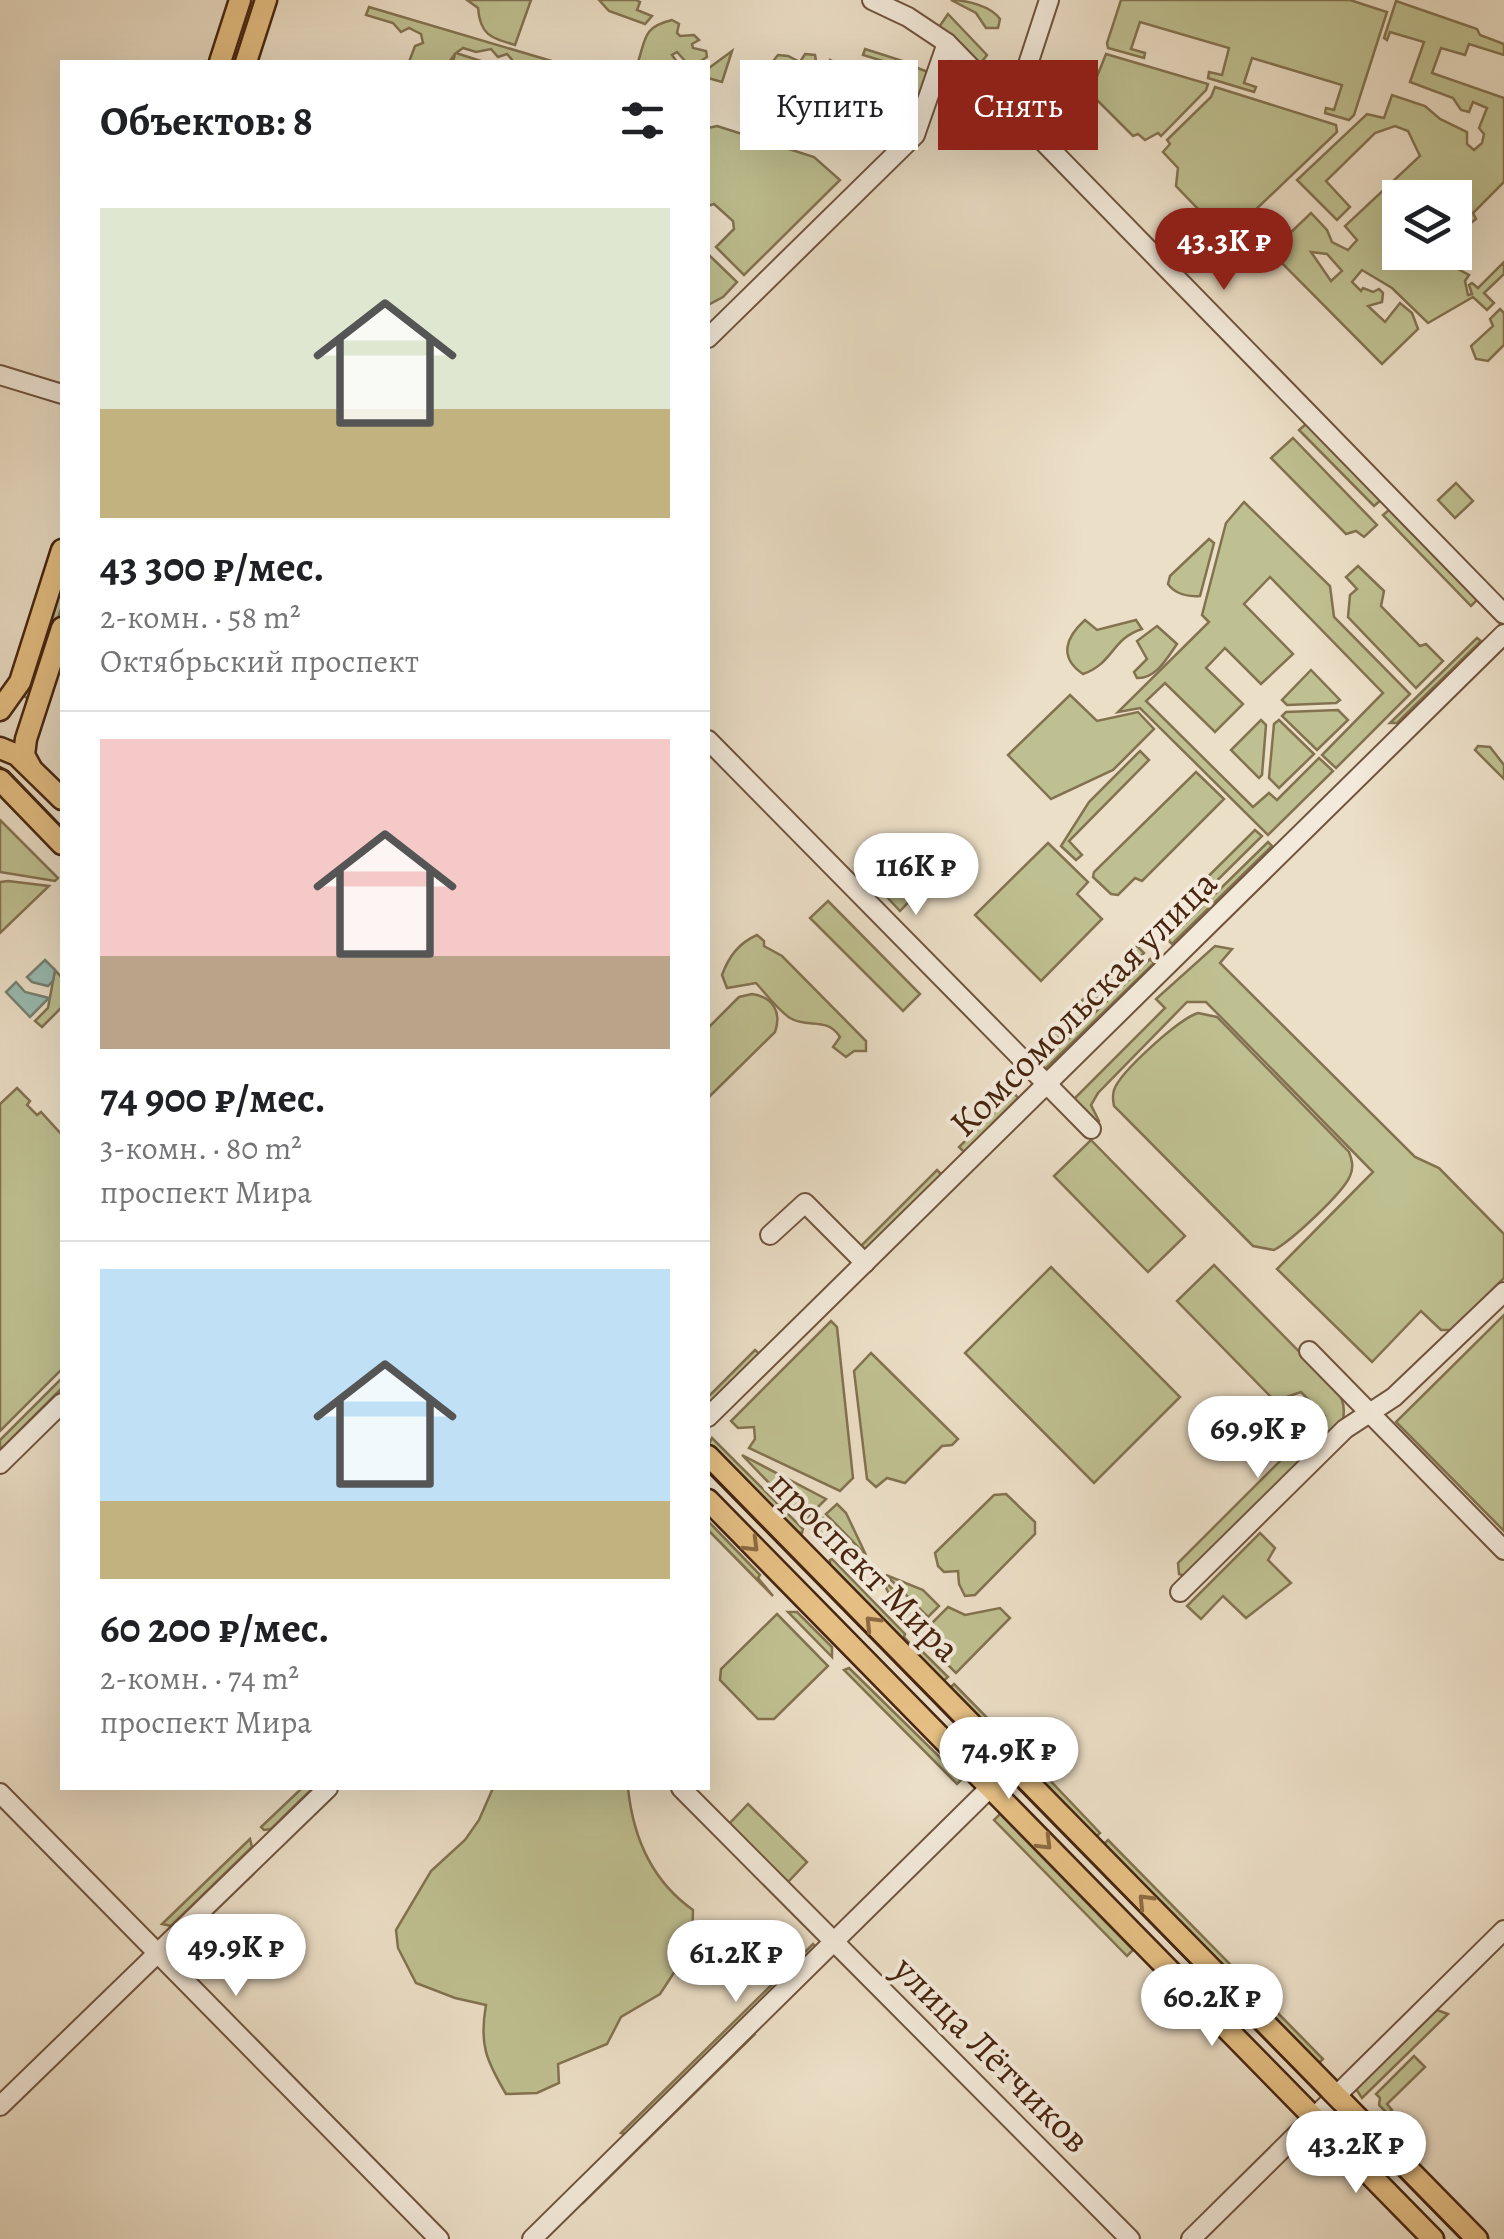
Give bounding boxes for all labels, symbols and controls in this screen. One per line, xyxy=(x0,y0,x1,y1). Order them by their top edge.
chip: Купить xyxy=(740,60,918,150)
chip: Снять xyxy=(938,60,1098,150)
text: Объектов: 8 xyxy=(100,92,313,149)
icon: filters xyxy=(615,93,670,148)
map controls xyxy=(1382,180,1472,270)
button: layers xyxy=(1382,180,1472,270)
pin: 43.3K ₽ xyxy=(1132,208,1316,293)
text: 43.3K ₽ xyxy=(1177,218,1271,262)
icon: home xyxy=(295,273,475,453)
text: 43 300 ₽/мес. xyxy=(100,538,325,595)
text: 2-комн. · 58 m² xyxy=(100,595,300,639)
text: Октябрьский проспект xyxy=(100,639,419,683)
icon: home xyxy=(295,804,475,984)
pin: 116K ₽ xyxy=(835,833,997,918)
text: 116K ₽ xyxy=(876,843,956,887)
street label: Комсомольская улица xyxy=(938,857,1229,1148)
text: 74 900 ₽/мес. xyxy=(100,1069,326,1126)
text: 3-комн. · 80 m² xyxy=(100,1126,302,1170)
text: проспект Мира xyxy=(100,1170,312,1214)
icon: home xyxy=(295,1334,475,1514)
pin: 69.9K ₽ xyxy=(1166,1396,1350,1481)
text: 69.9K ₽ xyxy=(1210,1406,1306,1450)
street label: проспект Мира xyxy=(758,1459,973,1674)
one-way arrow xyxy=(740,1534,758,1552)
text: 60 200 ₽/мес. xyxy=(100,1599,330,1656)
one-way arrow xyxy=(865,1617,883,1635)
text: 2-комн. · 74 m² xyxy=(100,1656,299,1700)
text: проспект Мира xyxy=(100,1700,312,1744)
pin: 74.9K ₽ xyxy=(917,1717,1101,1802)
text: 74.9K ₽ xyxy=(961,1727,1057,1771)
one-way arrow xyxy=(1033,1831,1051,1849)
one-way arrow xyxy=(1139,1895,1157,1913)
pin: 49.9K ₽ xyxy=(144,1914,328,1999)
pin: 61.2K ₽ xyxy=(644,1920,828,2005)
text: 49.9K ₽ xyxy=(188,1924,284,1968)
text: 61.2K ₽ xyxy=(689,1930,783,1974)
street label: улица Лётчиков xyxy=(881,1943,1102,2164)
pin: 60.2K ₽ xyxy=(1120,1964,1304,2049)
text: 60.2K ₽ xyxy=(1163,1974,1261,2018)
pin: 43.2K ₽ xyxy=(1264,2111,1448,2196)
text: 43.2K ₽ xyxy=(1308,2121,1404,2165)

